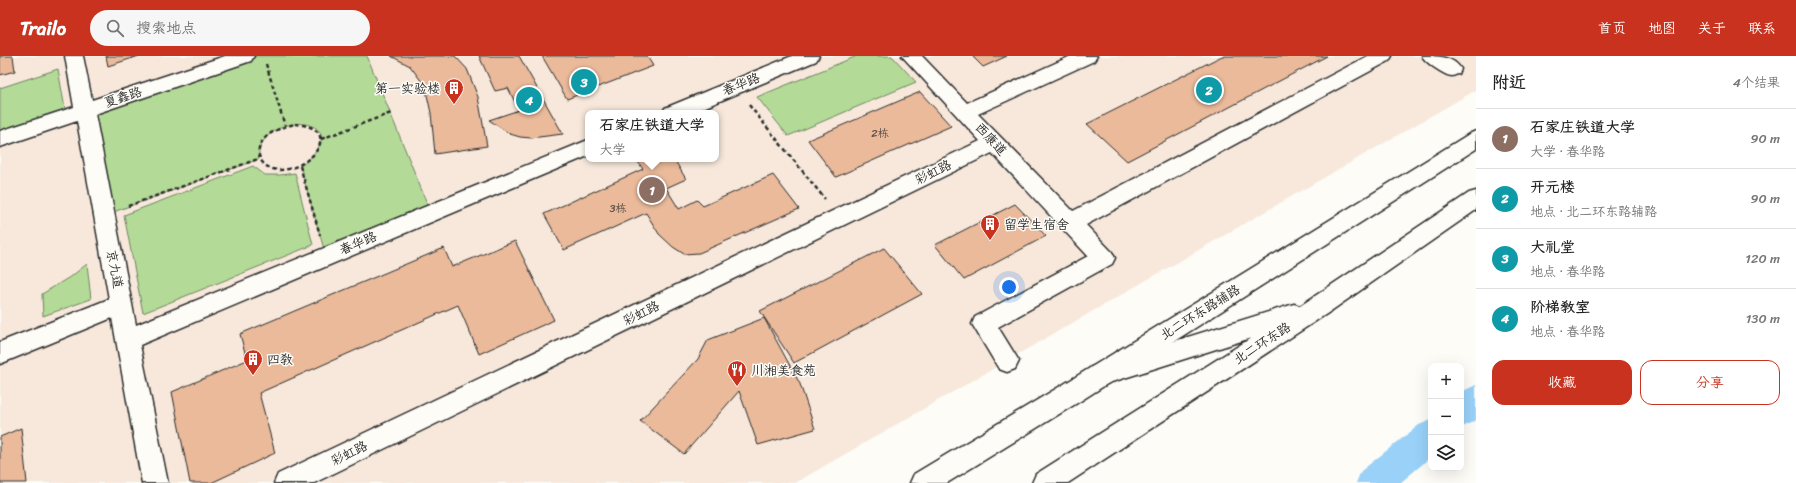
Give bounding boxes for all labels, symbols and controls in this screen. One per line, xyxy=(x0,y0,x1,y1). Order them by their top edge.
search box xyxy=(90,10,370,46)
text: Trailo xyxy=(20,12,66,45)
text: 搜索地点 xyxy=(136,15,196,41)
text: 首页 xyxy=(1598,16,1626,41)
text: 地图 xyxy=(1648,16,1676,41)
text: 关于 xyxy=(1698,16,1726,41)
text: 联系 xyxy=(1748,16,1776,41)
icon: search xyxy=(104,17,126,39)
street label: 春华路 xyxy=(719,66,763,102)
pin: 3 xyxy=(571,67,597,97)
text: 附近 xyxy=(1492,67,1526,97)
text: 4个结果 xyxy=(1733,71,1780,94)
pin: 2 xyxy=(1196,75,1222,105)
place label: 第一实验楼 xyxy=(375,77,440,100)
building icon: 第一实验楼 xyxy=(443,77,465,105)
street label: 夏鑫路 xyxy=(101,80,145,114)
pin: 4 xyxy=(516,85,542,115)
popup xyxy=(585,110,719,162)
text: 石家庄铁道大学 xyxy=(599,112,705,138)
text: 石家庄铁道大学 xyxy=(1530,114,1635,140)
street label: 西康道 xyxy=(969,117,1013,161)
house number: 2栋 xyxy=(871,124,889,143)
text: 1 xyxy=(1502,127,1508,150)
text: 90 m xyxy=(1750,127,1780,150)
text: 大学 xyxy=(599,138,626,161)
text: 大学 · 春华路 xyxy=(1530,140,1605,163)
street label: 彩虹路 xyxy=(910,153,956,191)
text: 开元楼 xyxy=(1530,174,1575,200)
pin: 1 xyxy=(639,175,665,205)
text: 2 xyxy=(1501,187,1509,210)
text: 90 m xyxy=(1750,187,1780,210)
house number: 3栋 xyxy=(609,199,627,218)
text: 地点 · 北二环东路辅路 xyxy=(1530,200,1657,223)
building icon: 留学生宿舍 xyxy=(979,213,1001,241)
place label: 留学生宿舍 xyxy=(1004,213,1069,236)
street label: 春华路 xyxy=(336,225,380,261)
text: 大礼堂 xyxy=(1530,234,1575,260)
text: 3 xyxy=(1501,247,1509,270)
text: 120 m xyxy=(1745,247,1780,270)
street label: 京九道 xyxy=(100,248,130,290)
text: 地点 · 春华路 xyxy=(1530,260,1605,283)
your location xyxy=(999,277,1019,297)
street label: 北二环东路辅路 xyxy=(1155,278,1245,346)
street label: 彩虹路 xyxy=(618,294,664,332)
text: 阶梯教室 xyxy=(1530,294,1590,320)
text: 4 xyxy=(1501,307,1509,330)
text: 130 m xyxy=(1746,307,1780,330)
street label: 北二环东路 xyxy=(1228,316,1296,370)
text: 地点 · 春华路 xyxy=(1530,320,1605,343)
building icon: 四教 xyxy=(242,348,264,376)
place label: 四教 xyxy=(267,348,293,371)
restaurant icon: 川湘美食苑 xyxy=(726,359,748,387)
place label: 川湘美食苑 xyxy=(751,359,816,382)
button: 收藏 xyxy=(1492,360,1632,405)
button: 分享 xyxy=(1640,360,1780,405)
map controls xyxy=(1428,363,1464,471)
button: + xyxy=(1428,363,1464,399)
button: − xyxy=(1428,399,1464,435)
street label: 彩虹路 xyxy=(326,434,372,472)
button: layers xyxy=(1428,435,1464,471)

